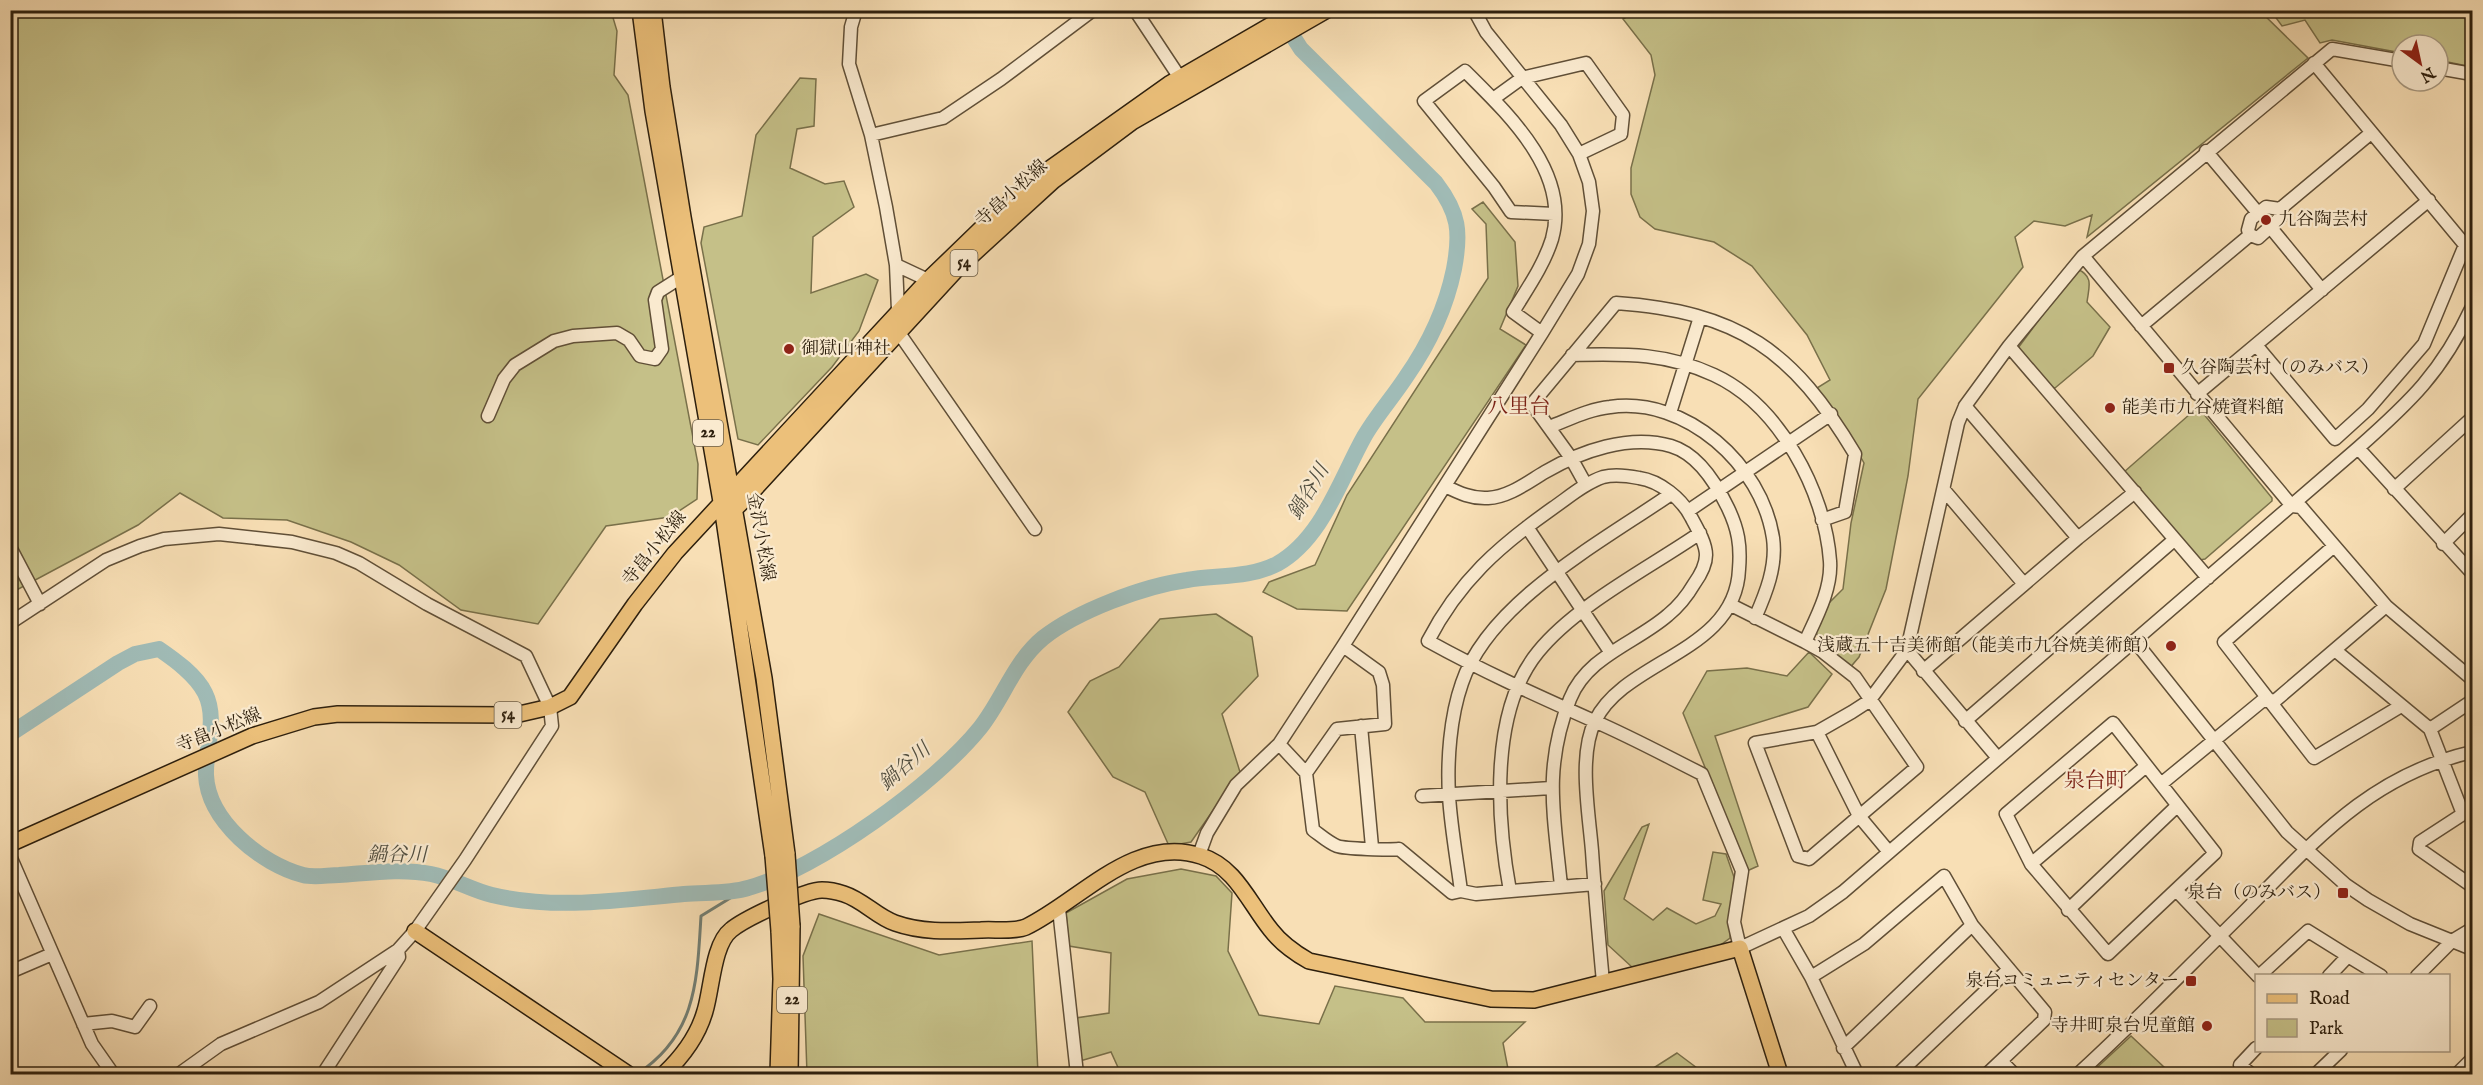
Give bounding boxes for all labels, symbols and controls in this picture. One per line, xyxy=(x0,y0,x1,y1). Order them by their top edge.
north arrow xyxy=(2390,33,2450,93)
text: N xyxy=(2416,61,2439,86)
street label: 寺畠小松線 xyxy=(971,155,1053,233)
place label: 九谷陶芸村 xyxy=(2278,209,2368,232)
marker: 九谷陶芸村 xyxy=(2259,213,2273,227)
road number: 54 xyxy=(950,250,978,276)
place label: 御獄山神社 xyxy=(801,338,891,361)
marker: 御獄山神社 xyxy=(782,342,796,356)
place label: 久谷陶芸村（のみバス） xyxy=(2181,357,2379,380)
marker: 久谷陶芸村（のみバス） xyxy=(2162,361,2176,375)
district label: 八里台 xyxy=(1488,394,1551,421)
place label: 能美市九谷焼資料館 xyxy=(2122,397,2284,420)
marker: 能美市九谷焼資料館 xyxy=(2103,401,2117,415)
road number: 22 xyxy=(693,420,723,446)
water label: 鍋谷川 xyxy=(1283,458,1336,524)
street label: 金沢小松線 xyxy=(741,491,779,583)
street label: 寺畠小松線 xyxy=(618,507,692,591)
place label: 浅蔵五十吉美術館（能美市九谷焼美術館） xyxy=(1817,635,2159,658)
marker: 浅蔵五十吉美術館（能美市九谷焼美術館） xyxy=(2164,639,2178,653)
road number: 54 xyxy=(494,702,522,728)
street label: 寺畠小松線 xyxy=(173,703,265,759)
water label: 鍋谷川 xyxy=(874,737,937,796)
district label: 泉台町 xyxy=(2064,768,2127,795)
water label: 鍋谷川 xyxy=(367,843,429,868)
place label: 泉台（のみバス） xyxy=(2187,882,2331,905)
marker: 泉台（のみバス） xyxy=(2336,886,2350,900)
place label: 泉台コミュニティセンター xyxy=(1966,970,2179,993)
marker: 泉台コミュニティセンター xyxy=(2184,974,2198,988)
legend xyxy=(2255,974,2450,1052)
road number: 22 xyxy=(777,987,807,1013)
text: Road xyxy=(2309,988,2350,1011)
place label: 寺井町泉台児童館 xyxy=(2051,1015,2195,1038)
text: Park xyxy=(2309,1018,2344,1041)
marker: 寺井町泉台児童館 xyxy=(2200,1019,2214,1033)

